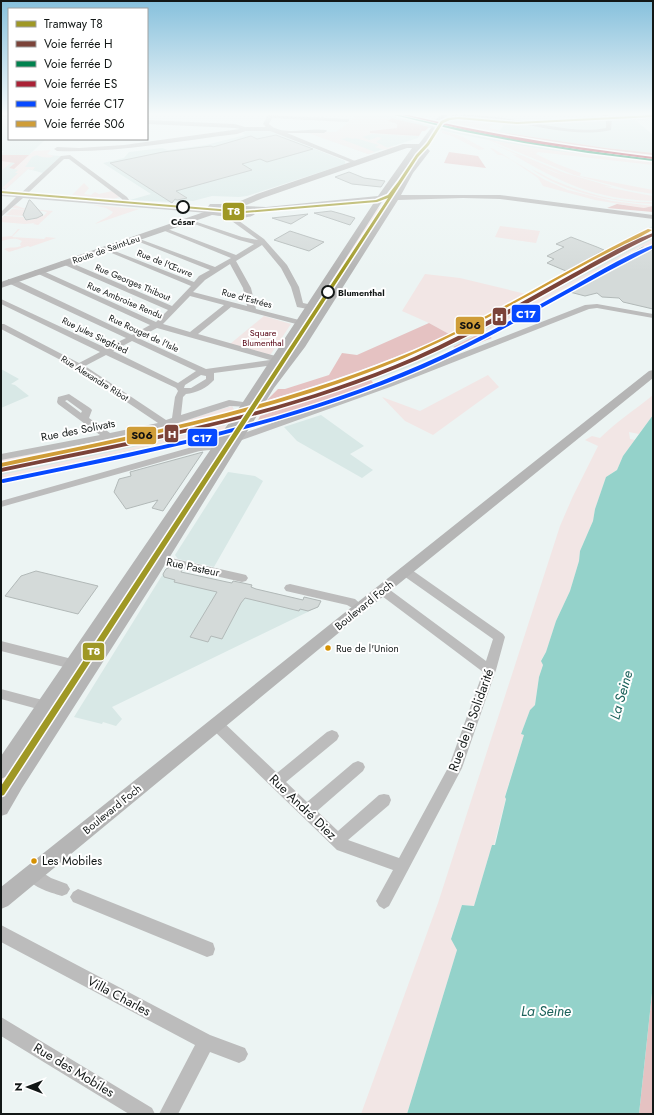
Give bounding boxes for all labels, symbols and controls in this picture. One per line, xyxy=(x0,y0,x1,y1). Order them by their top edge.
legend xyxy=(8,8,148,140)
text: Tramway T8 xyxy=(44,15,103,33)
text: Voie ferrée H xyxy=(44,35,113,53)
text: Voie ferrée D xyxy=(44,55,112,73)
text: Voie ferrée ES xyxy=(44,75,118,93)
text: Voie ferrée C17 xyxy=(44,95,125,113)
text: Voie ferrée S06 xyxy=(44,115,125,133)
marker: César xyxy=(176,200,190,214)
line badge: T8 xyxy=(222,202,245,221)
text: T8 xyxy=(227,203,241,219)
place label: César xyxy=(171,215,195,228)
street label: Route de Saint-Leu xyxy=(71,231,142,267)
street label: Rue de l'Œuvre xyxy=(135,246,195,280)
street label: Rue Georges Thibout xyxy=(93,260,174,304)
street label: Rue Ambroise Rendu xyxy=(85,278,165,322)
street label: Rue d'Estrées xyxy=(220,285,274,311)
marker: Blumenthal xyxy=(321,285,335,299)
place label: Blumenthal xyxy=(338,286,385,299)
line badge: C17 xyxy=(511,304,541,323)
text: C17 xyxy=(516,306,536,322)
line badge: H xyxy=(492,307,507,326)
text: H xyxy=(495,309,503,325)
street label: Rue Rouget de l'Isle xyxy=(107,311,182,355)
street label: Rue Jules Siegfried xyxy=(60,313,130,357)
line badge: S06 xyxy=(455,316,485,335)
text: S06 xyxy=(459,317,481,333)
park label: Square Blumenthal xyxy=(242,326,284,349)
street label: Rue Alexandre Ribot xyxy=(59,352,132,404)
street label: Rue des Solivats xyxy=(40,415,117,445)
line badge: H xyxy=(164,424,179,443)
line badge: S06 xyxy=(126,426,157,445)
text: H xyxy=(168,426,176,442)
text: S06 xyxy=(131,427,153,443)
line badge: C17 xyxy=(187,428,218,447)
text: C17 xyxy=(192,430,212,446)
street label: Rue Pasteur xyxy=(165,554,221,581)
street label: Boulevard Foch xyxy=(331,576,397,634)
place label: Rue de l'Union xyxy=(336,641,399,656)
line badge: T8 xyxy=(82,642,105,661)
text: T8 xyxy=(87,643,101,659)
marker: Rue de l'Union xyxy=(323,643,333,653)
street label: Rue de la Solidarité xyxy=(444,666,498,774)
water label: La Seine xyxy=(604,668,638,722)
street label: Rue André Diez xyxy=(265,770,341,844)
street label: Boulevard Foch xyxy=(79,780,145,838)
place label: Les Mobiles xyxy=(42,852,102,870)
marker: Les Mobiles xyxy=(29,856,39,866)
street label: Villa Charles xyxy=(84,971,154,1021)
water label: La Seine xyxy=(521,1001,571,1021)
street label: Rue des Mobiles xyxy=(30,1038,118,1102)
north arrow xyxy=(8,1067,48,1107)
text: N xyxy=(10,1083,26,1091)

